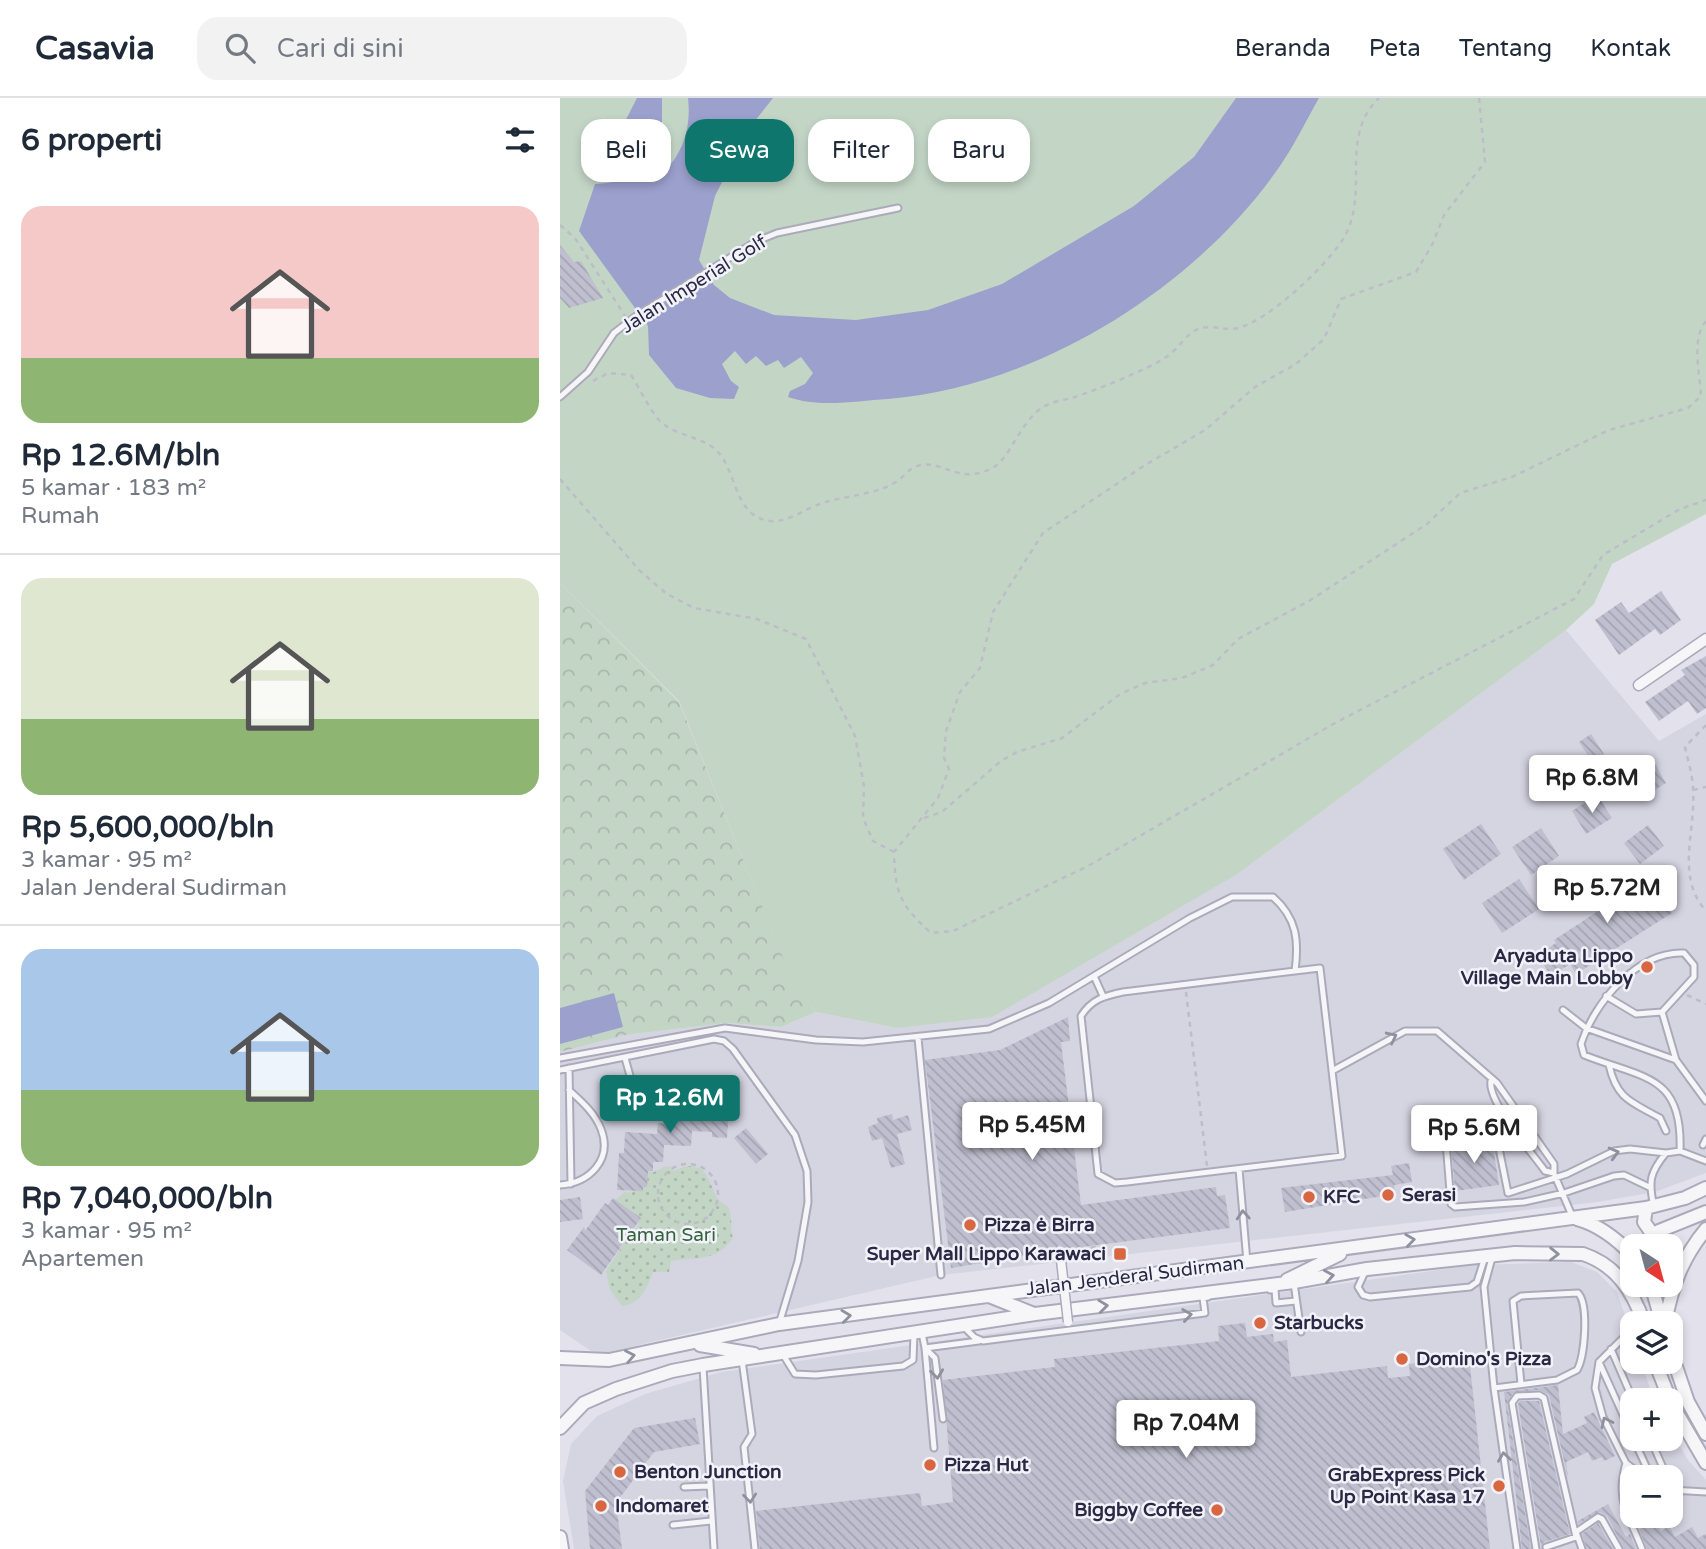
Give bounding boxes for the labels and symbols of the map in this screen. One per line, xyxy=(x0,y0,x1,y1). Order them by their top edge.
street label: Jalan Imperial Golf xyxy=(617,230,771,338)
pin: Rp 6.8M xyxy=(1527,756,1657,815)
pin: Rp 5.72M xyxy=(1535,866,1679,925)
place label: Aryaduta Lippo Village Main Lobby xyxy=(1461,945,1634,990)
marker: Aryaduta Lippo Village Main Lobby xyxy=(1639,959,1655,975)
one-way arrow xyxy=(1385,1031,1397,1045)
pin: Rp 12.6M xyxy=(598,1076,742,1135)
pin: Rp 5.45M xyxy=(960,1102,1104,1162)
pin: Rp 5.6M xyxy=(1409,1105,1539,1165)
one-way arrow xyxy=(1608,1146,1620,1161)
place label: Serasi xyxy=(1402,1184,1456,1206)
place label: KFC xyxy=(1323,1186,1360,1208)
marker: Serasi xyxy=(1380,1187,1396,1203)
marker: KFC xyxy=(1301,1189,1317,1205)
one-way arrow xyxy=(1236,1210,1251,1221)
place label: Pizza ė Birra xyxy=(984,1214,1095,1236)
marker: Pizza ė Birra xyxy=(962,1217,978,1233)
park label: Taman Sari xyxy=(616,1224,716,1246)
one-way arrow xyxy=(1404,1233,1416,1248)
north arrow xyxy=(1620,1234,1684,1297)
place label: Super Mall Lippo Karawaci xyxy=(867,1243,1106,1266)
marker: Super Mall Lippo Karawaci xyxy=(1112,1246,1128,1262)
one-way arrow xyxy=(1549,1246,1560,1261)
street label: Jalan Jenderal Sudirman xyxy=(1025,1252,1245,1300)
one-way arrow xyxy=(1323,1269,1334,1284)
one-way arrow xyxy=(1097,1299,1109,1314)
one-way arrow xyxy=(841,1308,852,1323)
one-way arrow xyxy=(1181,1308,1192,1323)
place label: Starbucks xyxy=(1274,1312,1364,1334)
marker: Starbucks xyxy=(1252,1315,1268,1331)
place label: Domino's Pizza xyxy=(1416,1348,1552,1370)
one-way arrow xyxy=(624,1349,636,1364)
marker: Domino's Pizza xyxy=(1394,1351,1410,1367)
one-way arrow xyxy=(929,1368,944,1380)
pin: Rp 7.04M xyxy=(1114,1400,1258,1460)
one-way arrow xyxy=(1600,1417,1614,1429)
one-way arrow xyxy=(1496,1451,1511,1463)
place label: Pizza Hut xyxy=(944,1454,1030,1476)
marker: Pizza Hut xyxy=(922,1457,938,1473)
place label: Benton Junction xyxy=(634,1461,782,1483)
marker: Benton Junction xyxy=(612,1464,628,1480)
place label: GrabExpress Pick Up Point Kasa 17 xyxy=(1328,1464,1486,1509)
marker: GrabExpress Pick Up Point Kasa 17 xyxy=(1491,1478,1507,1494)
one-way arrow xyxy=(742,1492,757,1504)
place label: Indomaret xyxy=(615,1495,709,1517)
marker: Indomaret xyxy=(593,1498,609,1514)
place label: Biggby Coffee xyxy=(1074,1499,1203,1522)
marker: Biggby Coffee xyxy=(1209,1502,1225,1518)

